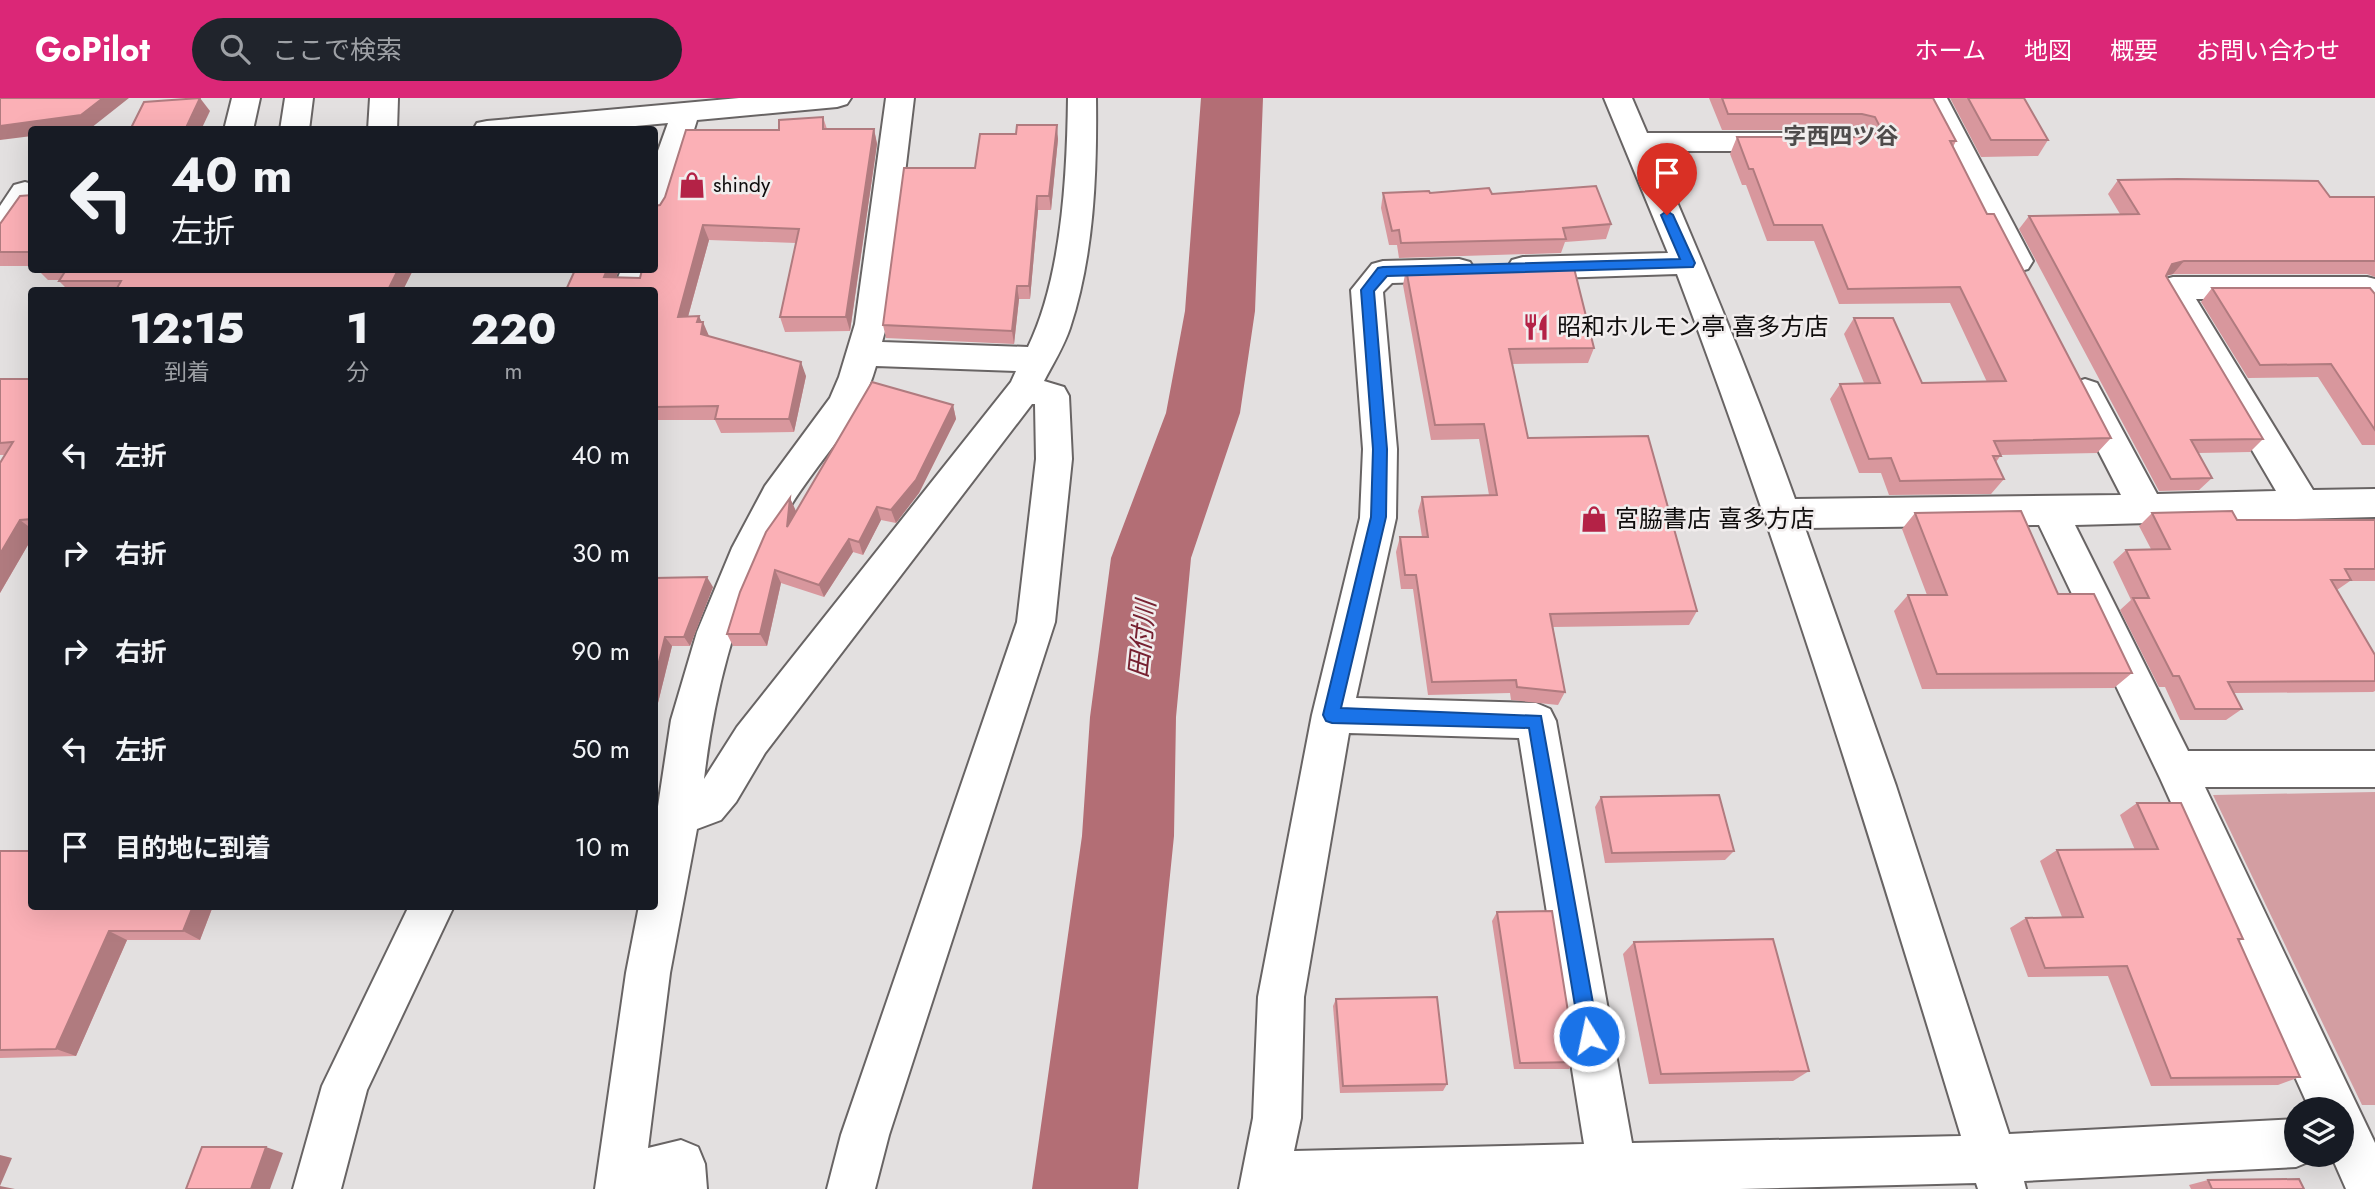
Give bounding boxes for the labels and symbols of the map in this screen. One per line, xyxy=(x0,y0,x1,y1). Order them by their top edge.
district label: 字西四ツ谷 xyxy=(1784,119,1899,153)
pin xyxy=(1637,143,1697,215)
shop icon: shindy xyxy=(677,170,707,200)
place label: shindy xyxy=(713,170,771,200)
place label: 昭和ホルモン亭 喜多方店 xyxy=(1557,309,1828,344)
restaurant icon: 昭和ホルモン亭 喜多方店 xyxy=(1521,312,1551,342)
place label: 宮脇書店 喜多方店 xyxy=(1615,501,1814,536)
shop icon: 宮脇書店 喜多方店 xyxy=(1579,504,1609,534)
water label: 田付川 xyxy=(1119,595,1165,680)
position arrow xyxy=(1552,999,1626,1073)

